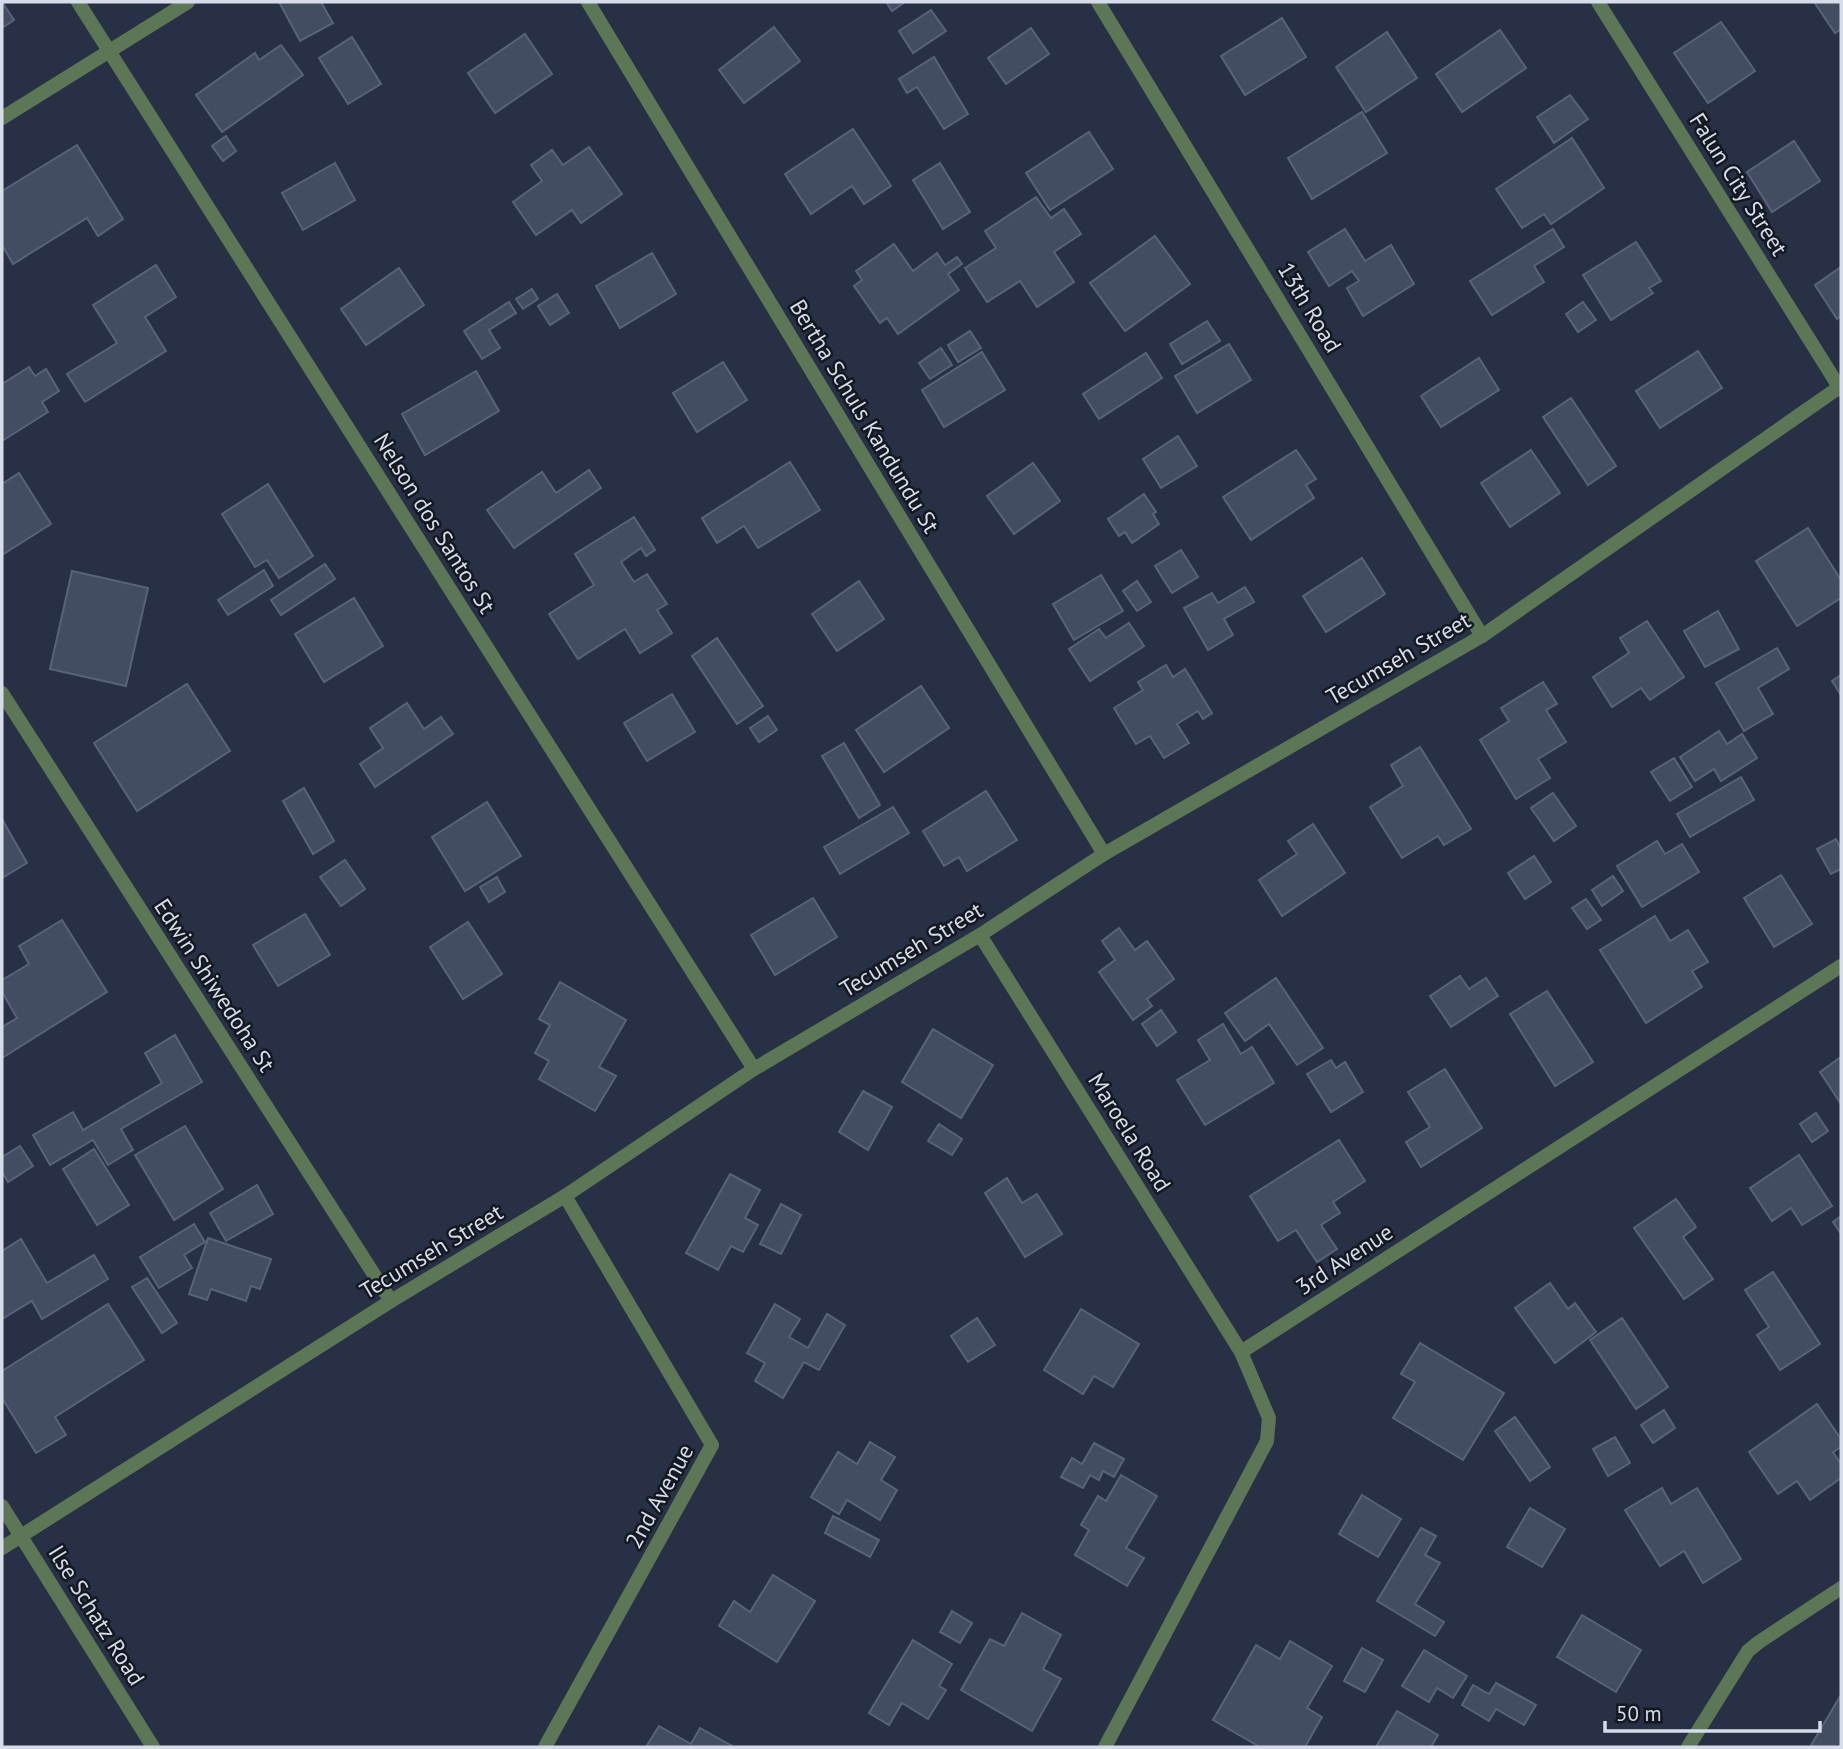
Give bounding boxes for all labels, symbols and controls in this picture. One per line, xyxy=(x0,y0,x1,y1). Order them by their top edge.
street label: Falun City Street xyxy=(1684,107,1795,261)
street label: 13th Road xyxy=(1272,257,1348,357)
street label: Bertha Schuls Kandundu St xyxy=(784,294,946,538)
street label: Nelson dos Santos St xyxy=(368,428,502,619)
street label: Tecumseh Street xyxy=(1321,605,1475,711)
street label: Edwin Shiwedoha St xyxy=(148,893,282,1077)
street label: Tecumseh Street xyxy=(834,895,988,1003)
street label: Maroela Road xyxy=(1082,1067,1178,1197)
street label: Tecumseh Street xyxy=(354,1197,508,1305)
street label: 3rd Avenue xyxy=(1290,1217,1398,1301)
street label: 2nd Avenue xyxy=(619,1439,699,1553)
street label: Ilse Schatz Road xyxy=(42,1540,152,1690)
scale bar xyxy=(1605,1690,1820,1734)
text: 50 m xyxy=(1616,1700,1662,1727)

